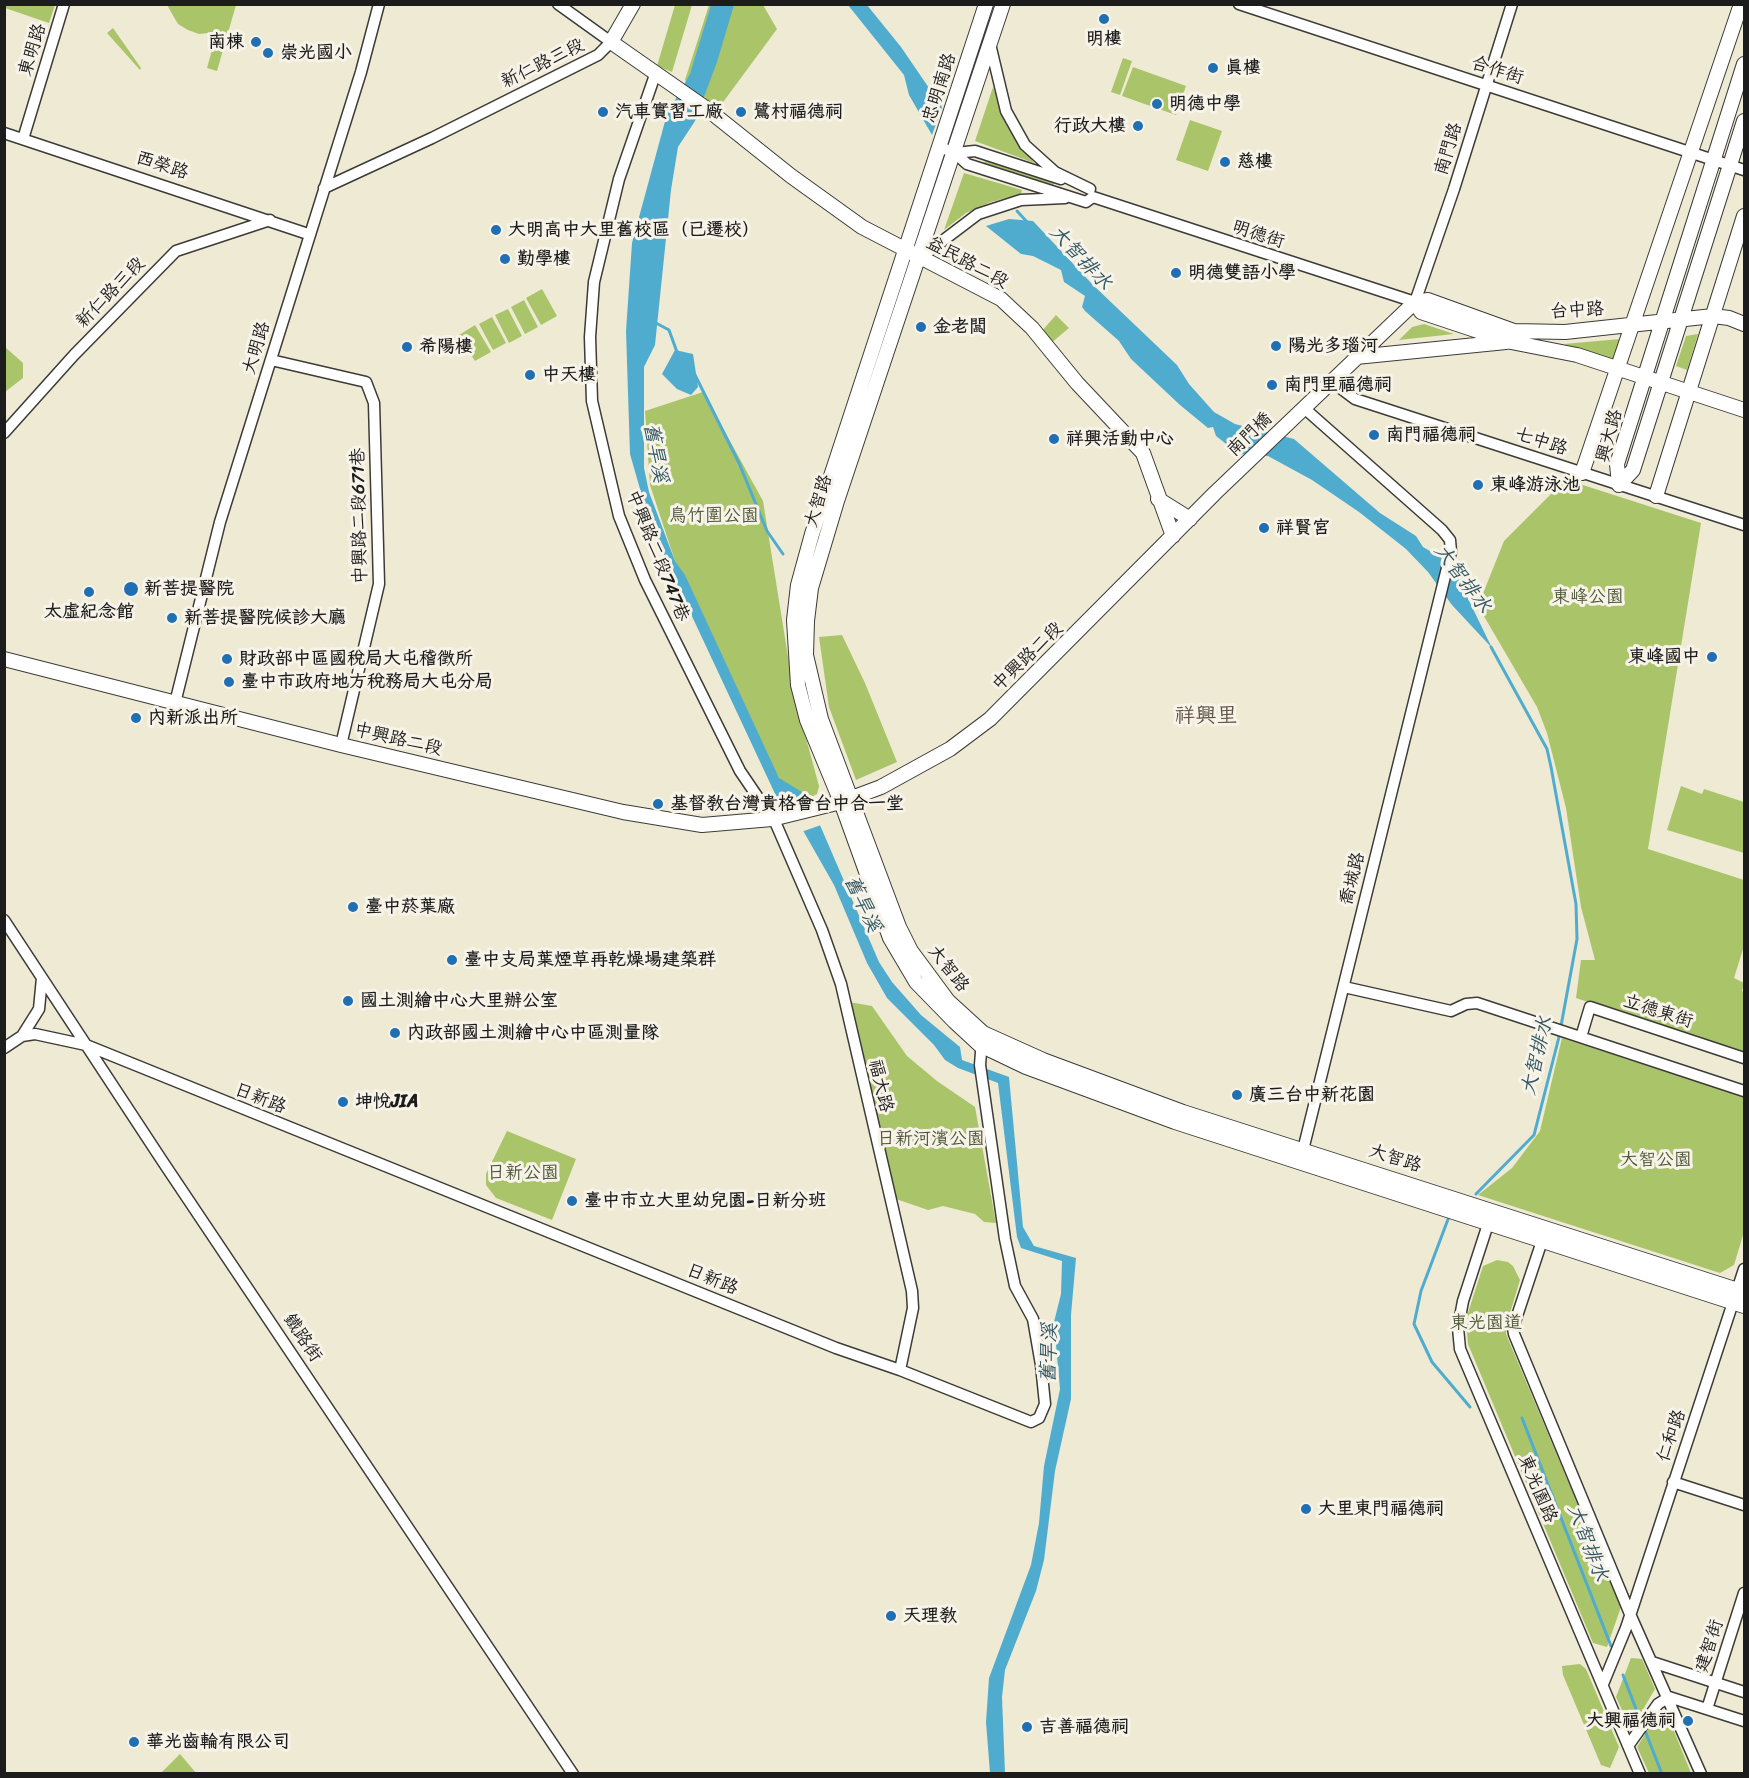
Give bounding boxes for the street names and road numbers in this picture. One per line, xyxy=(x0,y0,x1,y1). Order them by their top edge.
street label: 東明路 xyxy=(15,21,51,79)
street label: 新仁路三段 xyxy=(498,35,588,93)
street label: 忠明南路 xyxy=(919,50,961,126)
street label: 合作街 xyxy=(1468,52,1526,90)
street label: 南門路 xyxy=(1431,120,1467,178)
street label: 西榮路 xyxy=(133,147,191,185)
street label: 明德街 xyxy=(1229,216,1287,254)
street label: 益民路二段 xyxy=(922,232,1012,294)
street label: 新仁路三段 xyxy=(72,253,150,333)
street label: 台中路 xyxy=(1549,299,1605,323)
street label: 大明路 xyxy=(239,319,275,377)
street label: 興大路 xyxy=(1593,407,1627,465)
street label: 南門橋 xyxy=(1223,408,1277,462)
street label: 七中路 xyxy=(1512,423,1570,461)
street label: 中興路二段671巷 xyxy=(348,448,372,584)
street label: 大智路 xyxy=(801,472,837,530)
street label: 中興路二段747巷 xyxy=(621,487,693,625)
street label: 中興路二段 xyxy=(988,618,1068,696)
street label: 中興路二段 xyxy=(352,719,444,761)
street label: 喬城路 xyxy=(1336,850,1370,908)
street label: 大智路 xyxy=(923,941,973,997)
street label: 立德東街 xyxy=(1620,991,1696,1033)
street label: 福大路 xyxy=(863,1057,897,1115)
street label: 日新路 xyxy=(231,1079,289,1119)
street label: 大智路 xyxy=(1366,1140,1424,1178)
street label: 日新路 xyxy=(683,1260,741,1300)
street label: 鐵路街 xyxy=(278,1310,326,1366)
street label: 仁和路 xyxy=(1653,1407,1691,1465)
street label: 東光園路 xyxy=(1513,1452,1561,1526)
street label: 建智街 xyxy=(1691,1617,1729,1675)

